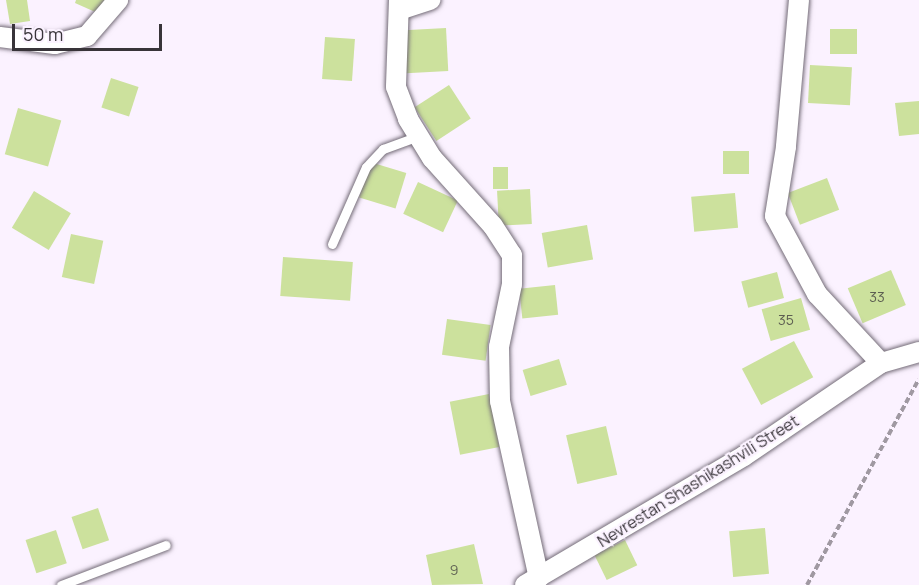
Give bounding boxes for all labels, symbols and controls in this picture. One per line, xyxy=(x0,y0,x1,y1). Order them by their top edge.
scale bar xyxy=(15,12,165,50)
text: 50 m xyxy=(23,22,63,46)
house number: 33 xyxy=(869,289,885,305)
house number: 35 xyxy=(778,312,794,328)
street label: Nevrestan Shashikashvili Street xyxy=(594,411,802,551)
house number: 9 xyxy=(450,562,458,578)

